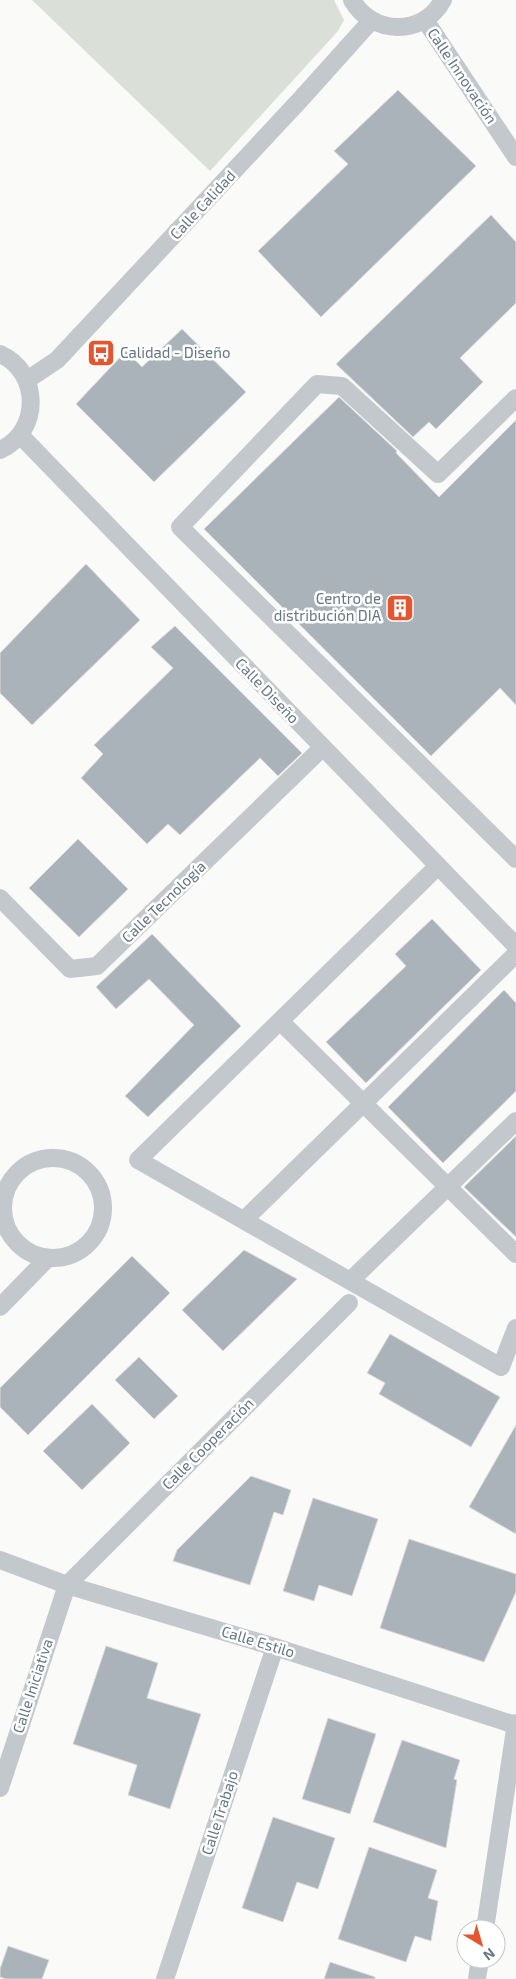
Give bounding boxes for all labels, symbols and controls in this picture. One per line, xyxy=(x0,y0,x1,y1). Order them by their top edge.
street label: Calle Innovación xyxy=(424,24,501,127)
street label: Calle Calidad xyxy=(166,166,239,242)
bus stop icon: Calidad - Diseño xyxy=(86,338,116,368)
place label: Calidad - Diseño xyxy=(120,343,230,361)
place label: Centro de distribución DIA xyxy=(274,589,382,624)
building icon: Centro de distribución DIA xyxy=(385,593,415,623)
street label: Calle Diseño xyxy=(232,654,303,727)
street label: Calle Tecnología xyxy=(118,857,209,946)
street label: Calle Cooperación xyxy=(158,1394,257,1493)
street label: Calle Estilo xyxy=(220,1621,297,1661)
street label: Calle Iniciativa xyxy=(8,1636,56,1735)
street label: Calle Trabajo xyxy=(197,1768,242,1857)
north arrow xyxy=(456,1919,506,1969)
text: N xyxy=(480,1945,499,1964)

